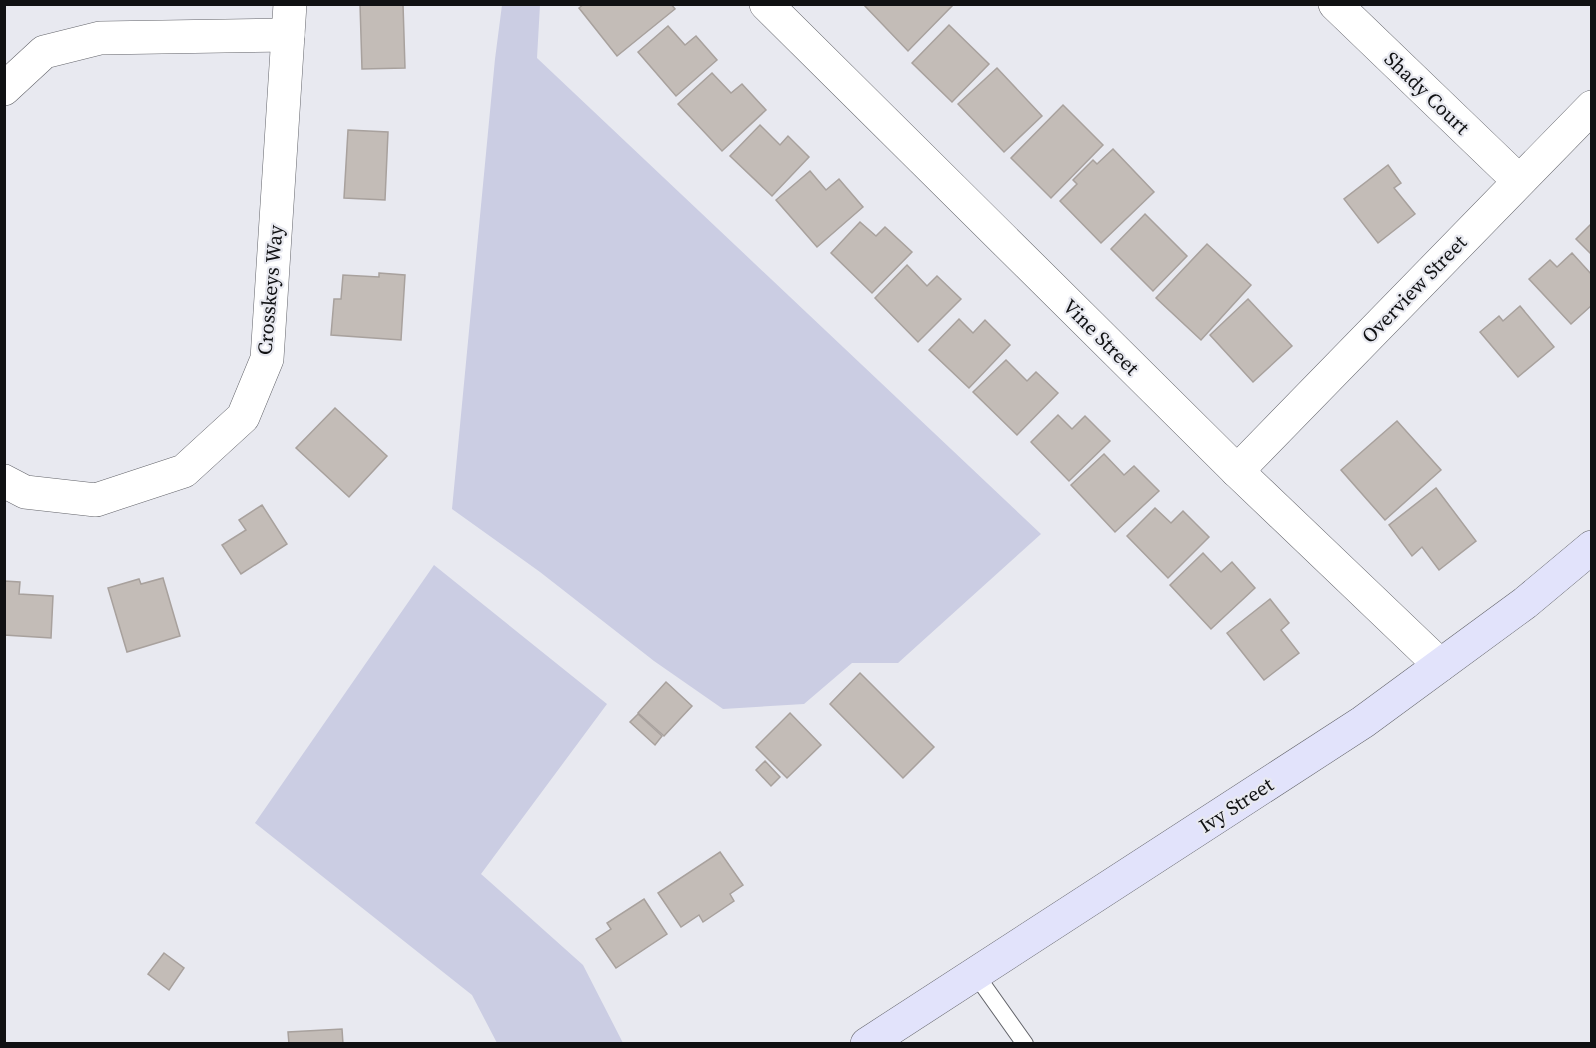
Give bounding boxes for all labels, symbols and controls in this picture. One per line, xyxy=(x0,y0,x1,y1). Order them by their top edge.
street label: Shady Court xyxy=(1378,45,1476,141)
street label: Crosskeys Way xyxy=(250,223,290,356)
street label: Overview Street xyxy=(1355,228,1473,349)
street label: Vine Street xyxy=(1057,293,1146,382)
street label: Ivy Street xyxy=(1193,770,1279,839)

